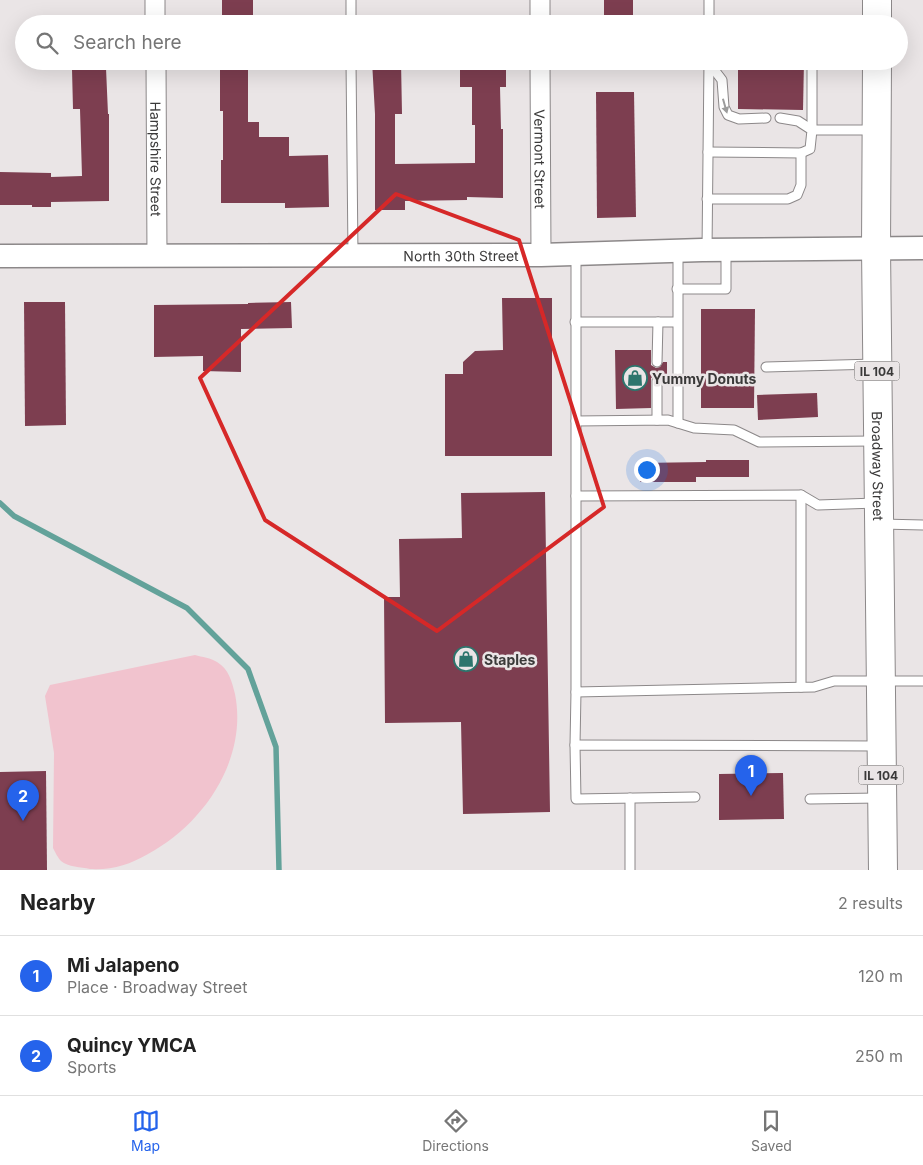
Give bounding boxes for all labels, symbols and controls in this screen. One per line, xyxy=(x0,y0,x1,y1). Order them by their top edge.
search box xyxy=(15,15,908,70)
icon: search xyxy=(33,29,61,57)
text: Search here xyxy=(73,31,182,54)
one-way arrow xyxy=(722,99,730,114)
street label: Hampshire Street xyxy=(148,102,165,217)
street label: Vermont Street xyxy=(532,109,549,209)
street label: North 30th Street xyxy=(403,247,519,264)
road number: IL 104 xyxy=(854,362,900,381)
shop icon: Yummy Donuts xyxy=(622,365,648,391)
place label: Yummy Donuts xyxy=(652,370,757,387)
street label: Broadway Street xyxy=(869,411,888,521)
your location xyxy=(634,457,660,483)
shop icon: Staples xyxy=(453,646,479,672)
place label: Staples xyxy=(484,651,535,668)
pin: 1 xyxy=(735,755,767,796)
road number: IL 104 xyxy=(858,766,904,784)
pin: 2 xyxy=(7,780,39,821)
text: Nearby xyxy=(20,890,95,915)
text: 2 results xyxy=(838,893,903,913)
text: Mi Jalapeno xyxy=(67,954,179,977)
text: 1 xyxy=(33,966,39,986)
text: 120 m xyxy=(858,966,903,986)
text: Place · Broadway Street xyxy=(67,977,247,997)
text: Quincy YMCA xyxy=(67,1034,197,1057)
text: 2 xyxy=(31,1046,41,1066)
text: 250 m xyxy=(855,1046,903,1066)
text: Sports xyxy=(67,1057,116,1077)
tab: Map xyxy=(131,1107,160,1154)
tab: Directions xyxy=(422,1107,489,1154)
tab: Saved xyxy=(751,1107,792,1154)

